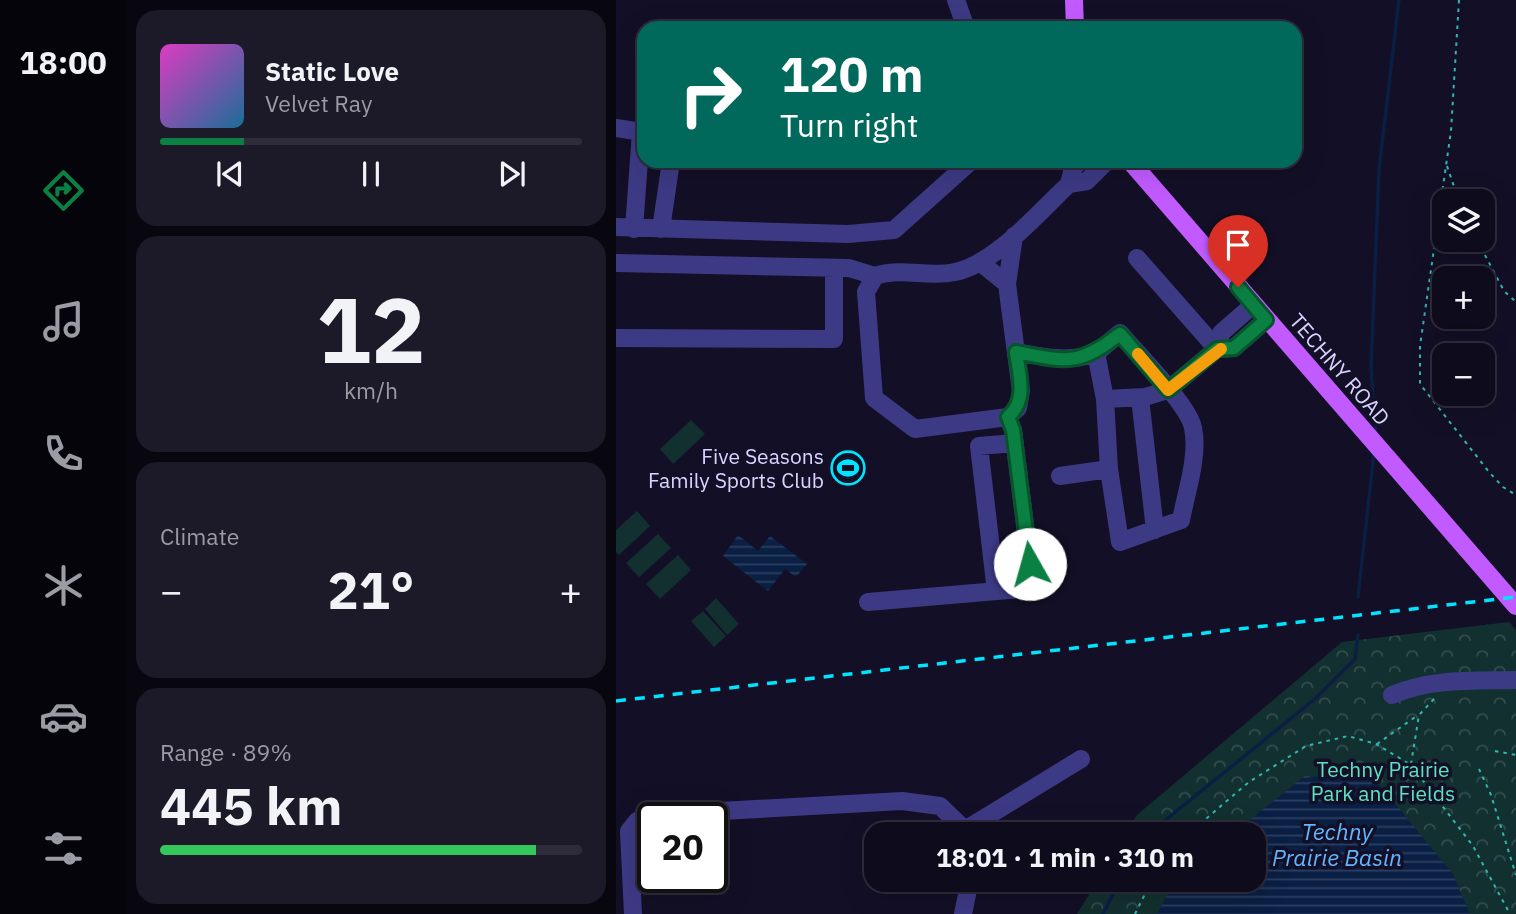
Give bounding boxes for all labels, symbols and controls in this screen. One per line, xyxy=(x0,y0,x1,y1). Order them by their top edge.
text: 18:00 xyxy=(19,41,107,83)
text: 120 m xyxy=(780,42,924,105)
icon: right xyxy=(665,49,756,140)
text: Static Love xyxy=(265,54,399,88)
text: Velvet Ray xyxy=(265,88,372,118)
text: Turn right xyxy=(780,104,918,146)
icon: previous xyxy=(211,155,249,193)
icon: pause xyxy=(352,155,390,193)
icon: next xyxy=(493,155,531,193)
icon: directions xyxy=(39,166,88,215)
map controls xyxy=(1432,189,1495,406)
button: layers xyxy=(1432,189,1495,252)
pin xyxy=(1208,215,1268,287)
icon: arrive xyxy=(1219,226,1257,264)
button: + xyxy=(1432,266,1495,329)
text: 12 xyxy=(316,270,426,388)
icon: music xyxy=(39,297,88,346)
street label: TECHNY ROAD xyxy=(1284,307,1396,431)
button: − xyxy=(1432,343,1495,406)
text: km/h xyxy=(344,375,398,405)
icon: phone xyxy=(39,429,88,478)
place label: Five Seasons Family Sports Club xyxy=(648,442,824,494)
sports icon: Five Seasons Family Sports Club xyxy=(829,449,867,487)
text: Climate xyxy=(160,521,239,551)
position arrow xyxy=(993,527,1067,601)
text: 21° xyxy=(328,556,414,623)
icon: climate xyxy=(39,561,88,610)
text: − xyxy=(160,566,183,615)
text: + xyxy=(559,566,582,615)
icon: car xyxy=(39,692,88,741)
text: Range · 89% xyxy=(160,737,292,767)
park label: Techny Prairie Park and Fields xyxy=(1311,755,1455,807)
text: 445 km xyxy=(160,772,342,839)
speed limit sign: 20 xyxy=(637,802,728,893)
water label: Techny Prairie Basin xyxy=(1272,816,1402,872)
icon: filters xyxy=(39,824,88,873)
text: 18:01 · 1 min · 310 m xyxy=(936,840,1194,874)

